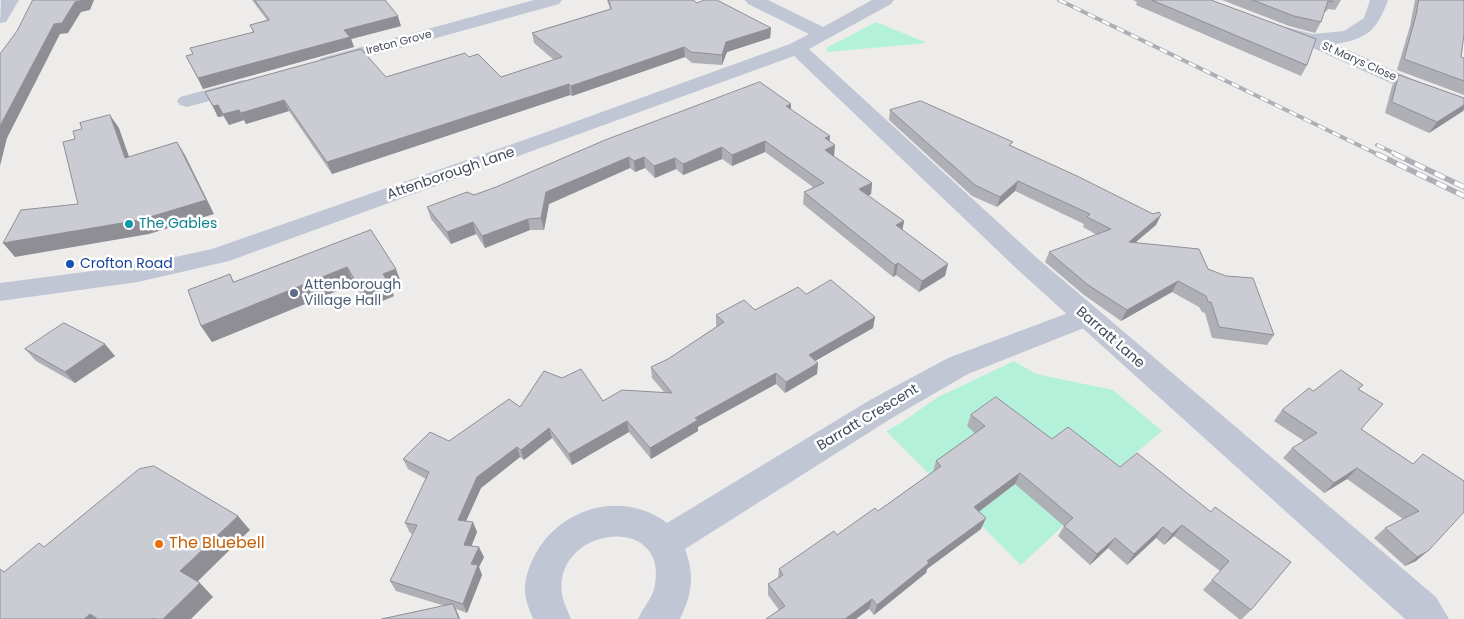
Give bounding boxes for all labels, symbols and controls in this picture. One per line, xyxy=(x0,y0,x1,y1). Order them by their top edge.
street label: Ireton Grove xyxy=(365,28,433,58)
street label: St Marys Close xyxy=(1320,40,1398,84)
street label: Attenborough Lane xyxy=(385,144,517,204)
place label: The Gables xyxy=(139,216,217,232)
marker: The Gables xyxy=(123,218,135,230)
place label: Crofton Road xyxy=(80,256,173,272)
marker: Crofton Road xyxy=(64,258,76,270)
place label: Attenborough Village Hall xyxy=(304,277,401,310)
marker: Attenborough Village Hall xyxy=(288,287,300,299)
street label: Barratt Lane xyxy=(1072,304,1148,372)
street label: Barratt Crescent xyxy=(814,381,922,455)
place label: The Bluebell xyxy=(169,534,265,554)
marker: The Bluebell xyxy=(153,538,165,550)

